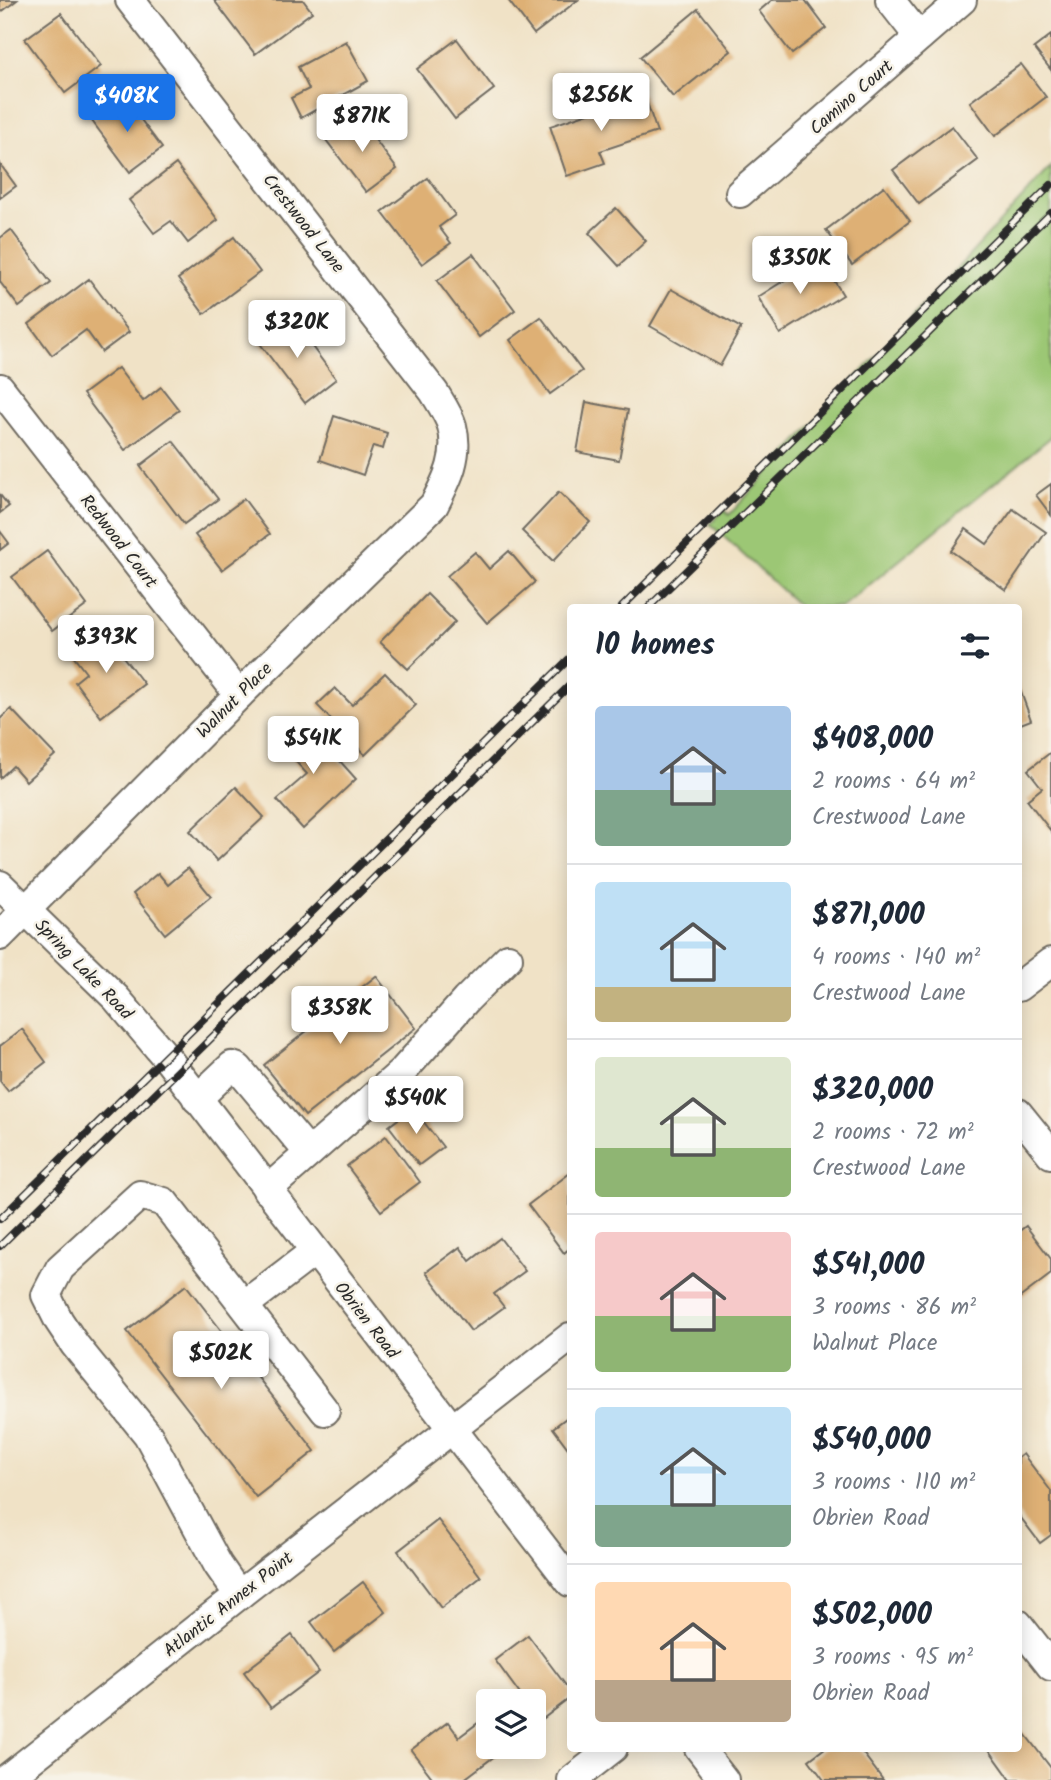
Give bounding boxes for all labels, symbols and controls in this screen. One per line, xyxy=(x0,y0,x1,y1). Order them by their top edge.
street label: Camino Court xyxy=(803,53,901,143)
pin: $408K xyxy=(78,74,176,134)
pin: $256K xyxy=(552,74,650,133)
text: $256K xyxy=(569,78,633,114)
text: $408K xyxy=(94,79,160,115)
pin: $871K xyxy=(313,94,411,154)
text: $871K xyxy=(333,99,391,135)
street label: Crestwood Lane xyxy=(254,168,351,280)
pin: $350K xyxy=(751,236,849,296)
text: $350K xyxy=(768,241,832,277)
pin: $320K xyxy=(248,300,346,360)
text: $320K xyxy=(264,305,330,341)
street label: Redwood Court xyxy=(72,489,165,596)
pin: $393K xyxy=(57,616,155,675)
text: $393K xyxy=(74,620,138,656)
text: 10 homes xyxy=(595,622,715,670)
icon: filters xyxy=(956,627,994,665)
street label: Walnut Place xyxy=(190,656,280,746)
pin: $541K xyxy=(264,716,362,776)
text: $408,000 xyxy=(812,716,933,764)
text: $541K xyxy=(284,721,342,757)
icon: home xyxy=(651,734,735,818)
text: 2 rooms · 64 m² xyxy=(812,764,975,800)
text: Crestwood Lane xyxy=(812,800,965,836)
text: $871,000 xyxy=(812,892,925,940)
icon: home xyxy=(651,910,735,994)
street label: Spring Lake Road xyxy=(27,913,140,1028)
text: 4 rooms · 140 m² xyxy=(812,940,980,976)
text: Crestwood Lane xyxy=(812,976,965,1012)
pin: $358K xyxy=(291,986,389,1046)
text: $358K xyxy=(307,991,373,1027)
text: $320,000 xyxy=(812,1067,933,1115)
pin: $540K xyxy=(367,1076,465,1136)
text: $540K xyxy=(384,1081,448,1117)
icon: home xyxy=(651,1085,735,1169)
text: 2 rooms · 72 m² xyxy=(812,1115,974,1151)
text: Crestwood Lane xyxy=(812,1151,965,1187)
text: $541,000 xyxy=(812,1242,924,1290)
icon: home xyxy=(651,1260,735,1344)
street label: Obrien Road xyxy=(326,1276,406,1367)
text: 3 rooms · 86 m² xyxy=(812,1290,976,1326)
text: Walnut Place xyxy=(812,1326,937,1362)
pin: $502K xyxy=(172,1332,270,1391)
text: $502K xyxy=(189,1336,253,1372)
text: $540,000 xyxy=(812,1417,931,1465)
icon: home xyxy=(651,1435,735,1519)
text: 3 rooms · 110 m² xyxy=(812,1465,975,1501)
text: Obrien Road xyxy=(812,1501,929,1537)
street label: Atlantic Annex Point xyxy=(157,1544,301,1665)
text: $502,000 xyxy=(812,1592,932,1640)
icon: home xyxy=(651,1610,735,1694)
text: 3 rooms · 95 m² xyxy=(812,1640,973,1676)
text: Obrien Road xyxy=(812,1676,929,1712)
map controls xyxy=(476,1689,546,1759)
button: layers xyxy=(476,1689,546,1759)

